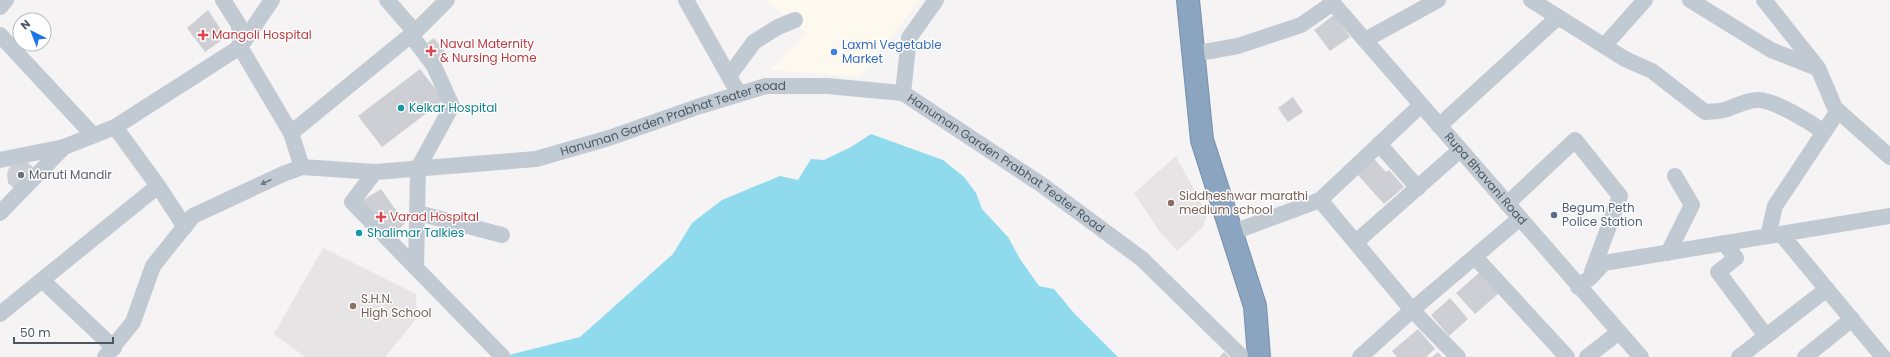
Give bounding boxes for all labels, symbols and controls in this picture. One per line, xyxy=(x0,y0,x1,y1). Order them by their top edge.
north arrow xyxy=(12,12,52,52)
text: N xyxy=(17,16,34,33)
place label: Mangoli Hospital xyxy=(212,26,312,43)
marker: Mangoli Hospital xyxy=(197,29,209,41)
place label: Naval Maternity & Nursing Home xyxy=(440,35,537,66)
place label: Laxmi Vegetable Market xyxy=(842,36,942,67)
marker: Naval Maternity & Nursing Home xyxy=(425,45,437,57)
marker: Laxmi Vegetable Market xyxy=(829,47,839,57)
street label: Hanuman Garden Prabhat Teater Road xyxy=(558,76,786,160)
street label: Hanuman Garden Prabhat Teater Road xyxy=(904,89,1108,237)
place label: Kelkar Hospital xyxy=(409,99,497,116)
marker: Kelkar Hospital xyxy=(396,103,406,113)
street label: Rupa Bhavani Road xyxy=(1441,128,1531,228)
place label: Maruti Mandir xyxy=(29,166,112,183)
marker: Maruti Mandir xyxy=(16,170,26,180)
one-way arrow xyxy=(260,179,271,185)
place label: Siddheshwar marathi medium school xyxy=(1179,187,1308,218)
marker: Siddheshwar marathi medium school xyxy=(1166,198,1176,208)
place label: Begum Peth Police Station xyxy=(1562,199,1643,230)
place label: Varad Hospital xyxy=(390,208,479,225)
marker: Begum Peth Police Station xyxy=(1549,210,1559,220)
marker: Varad Hospital xyxy=(375,211,387,223)
place label: Shalimar Talkies xyxy=(367,224,464,241)
marker: Shalimar Talkies xyxy=(354,228,364,238)
place label: S.H.N. High School xyxy=(361,290,432,321)
marker: S.H.N. High School xyxy=(348,301,358,311)
scale bar xyxy=(14,319,113,345)
text: 50 m xyxy=(20,324,51,341)

